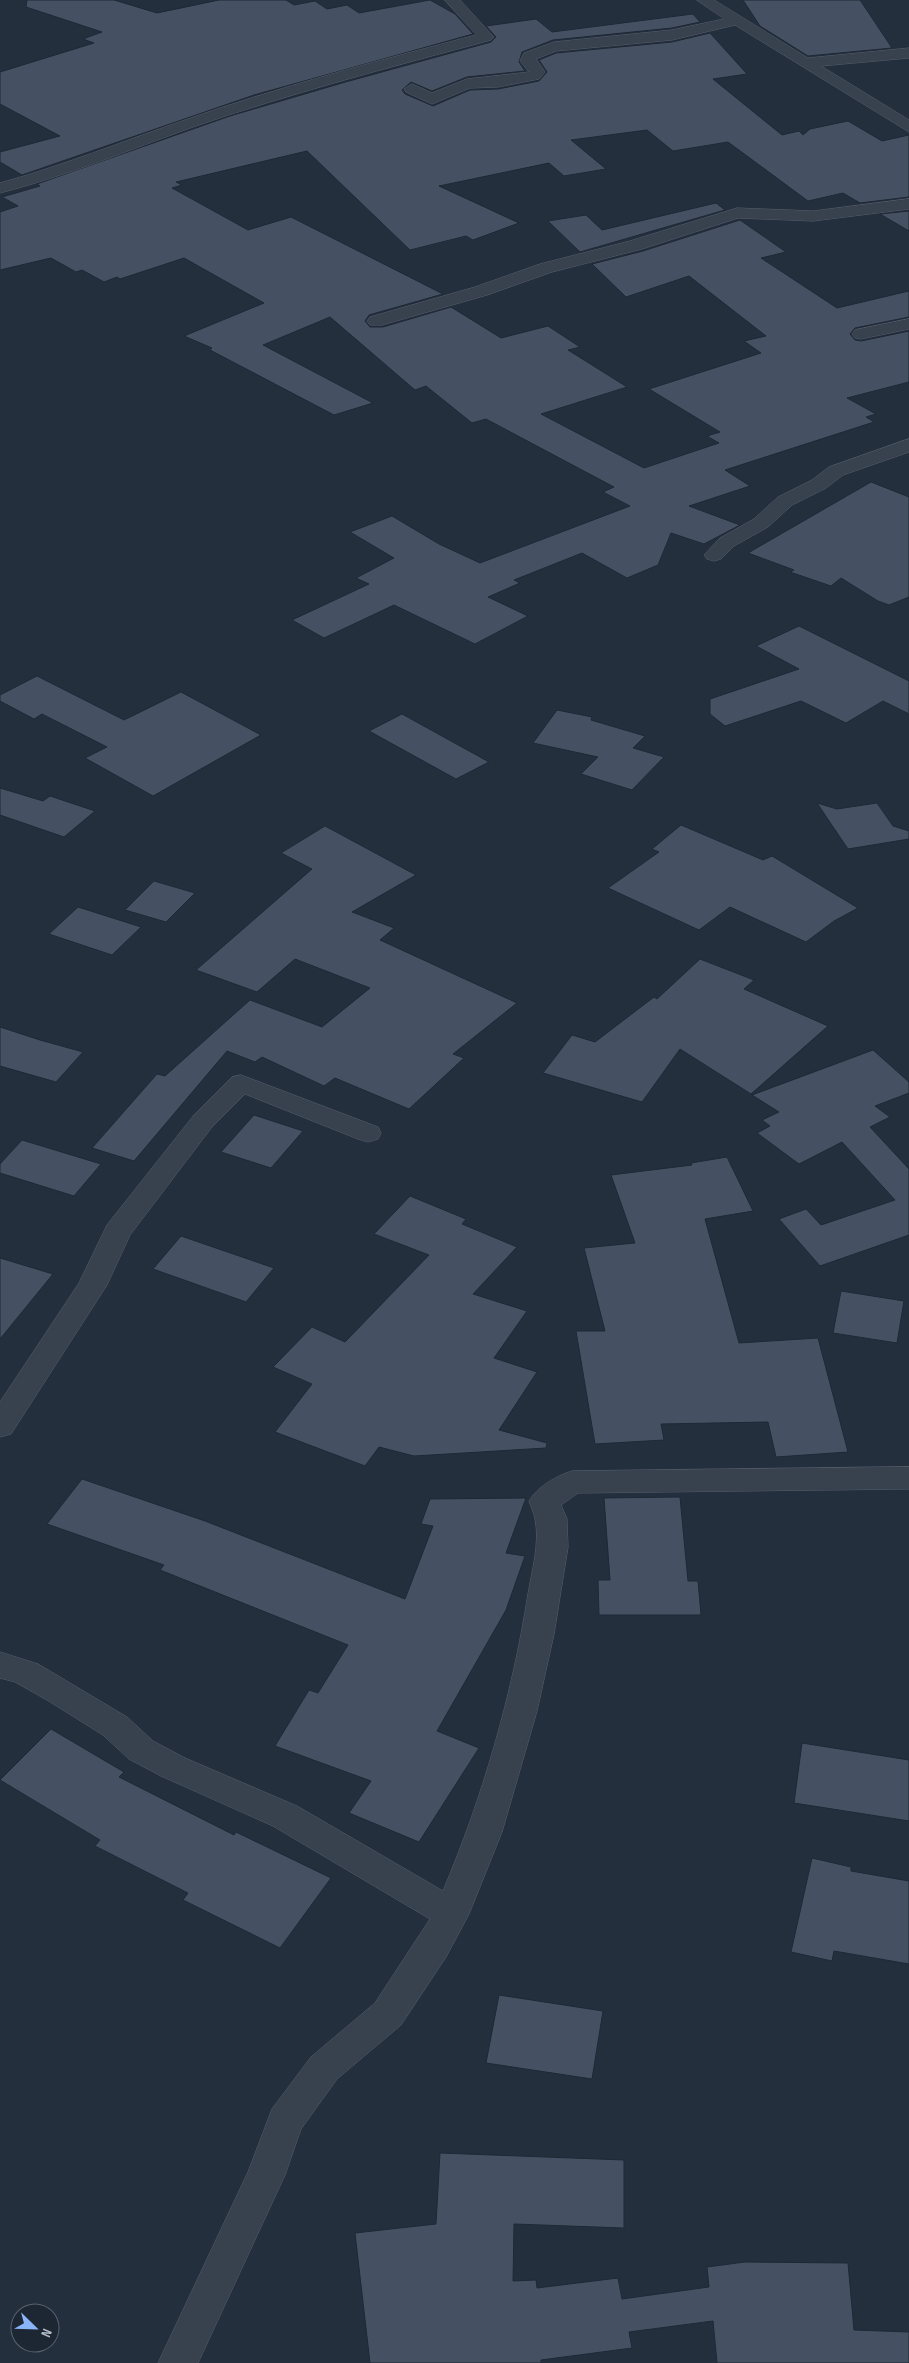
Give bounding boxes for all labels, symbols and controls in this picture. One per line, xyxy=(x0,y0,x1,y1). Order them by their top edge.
north arrow xyxy=(10,2303,60,2353)
text: N xyxy=(37,2326,56,2340)

